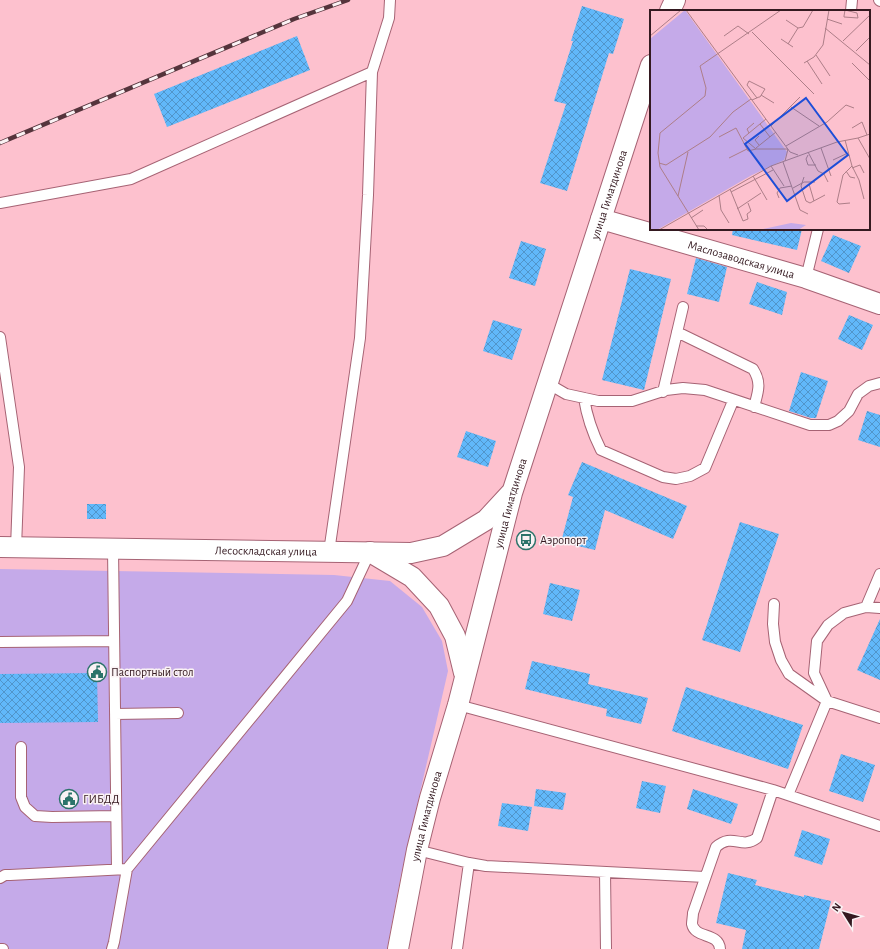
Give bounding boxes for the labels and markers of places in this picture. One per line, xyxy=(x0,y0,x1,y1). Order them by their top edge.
bus stop icon: Аэропорт xyxy=(515,529,537,551)
place label: Аэропорт xyxy=(540,534,587,546)
public building icon: Паспортный стол xyxy=(86,661,108,683)
place label: Паспортный стол xyxy=(111,666,194,678)
public building icon: ГИБДД xyxy=(58,788,80,810)
place label: ГИБДД xyxy=(83,793,120,805)

